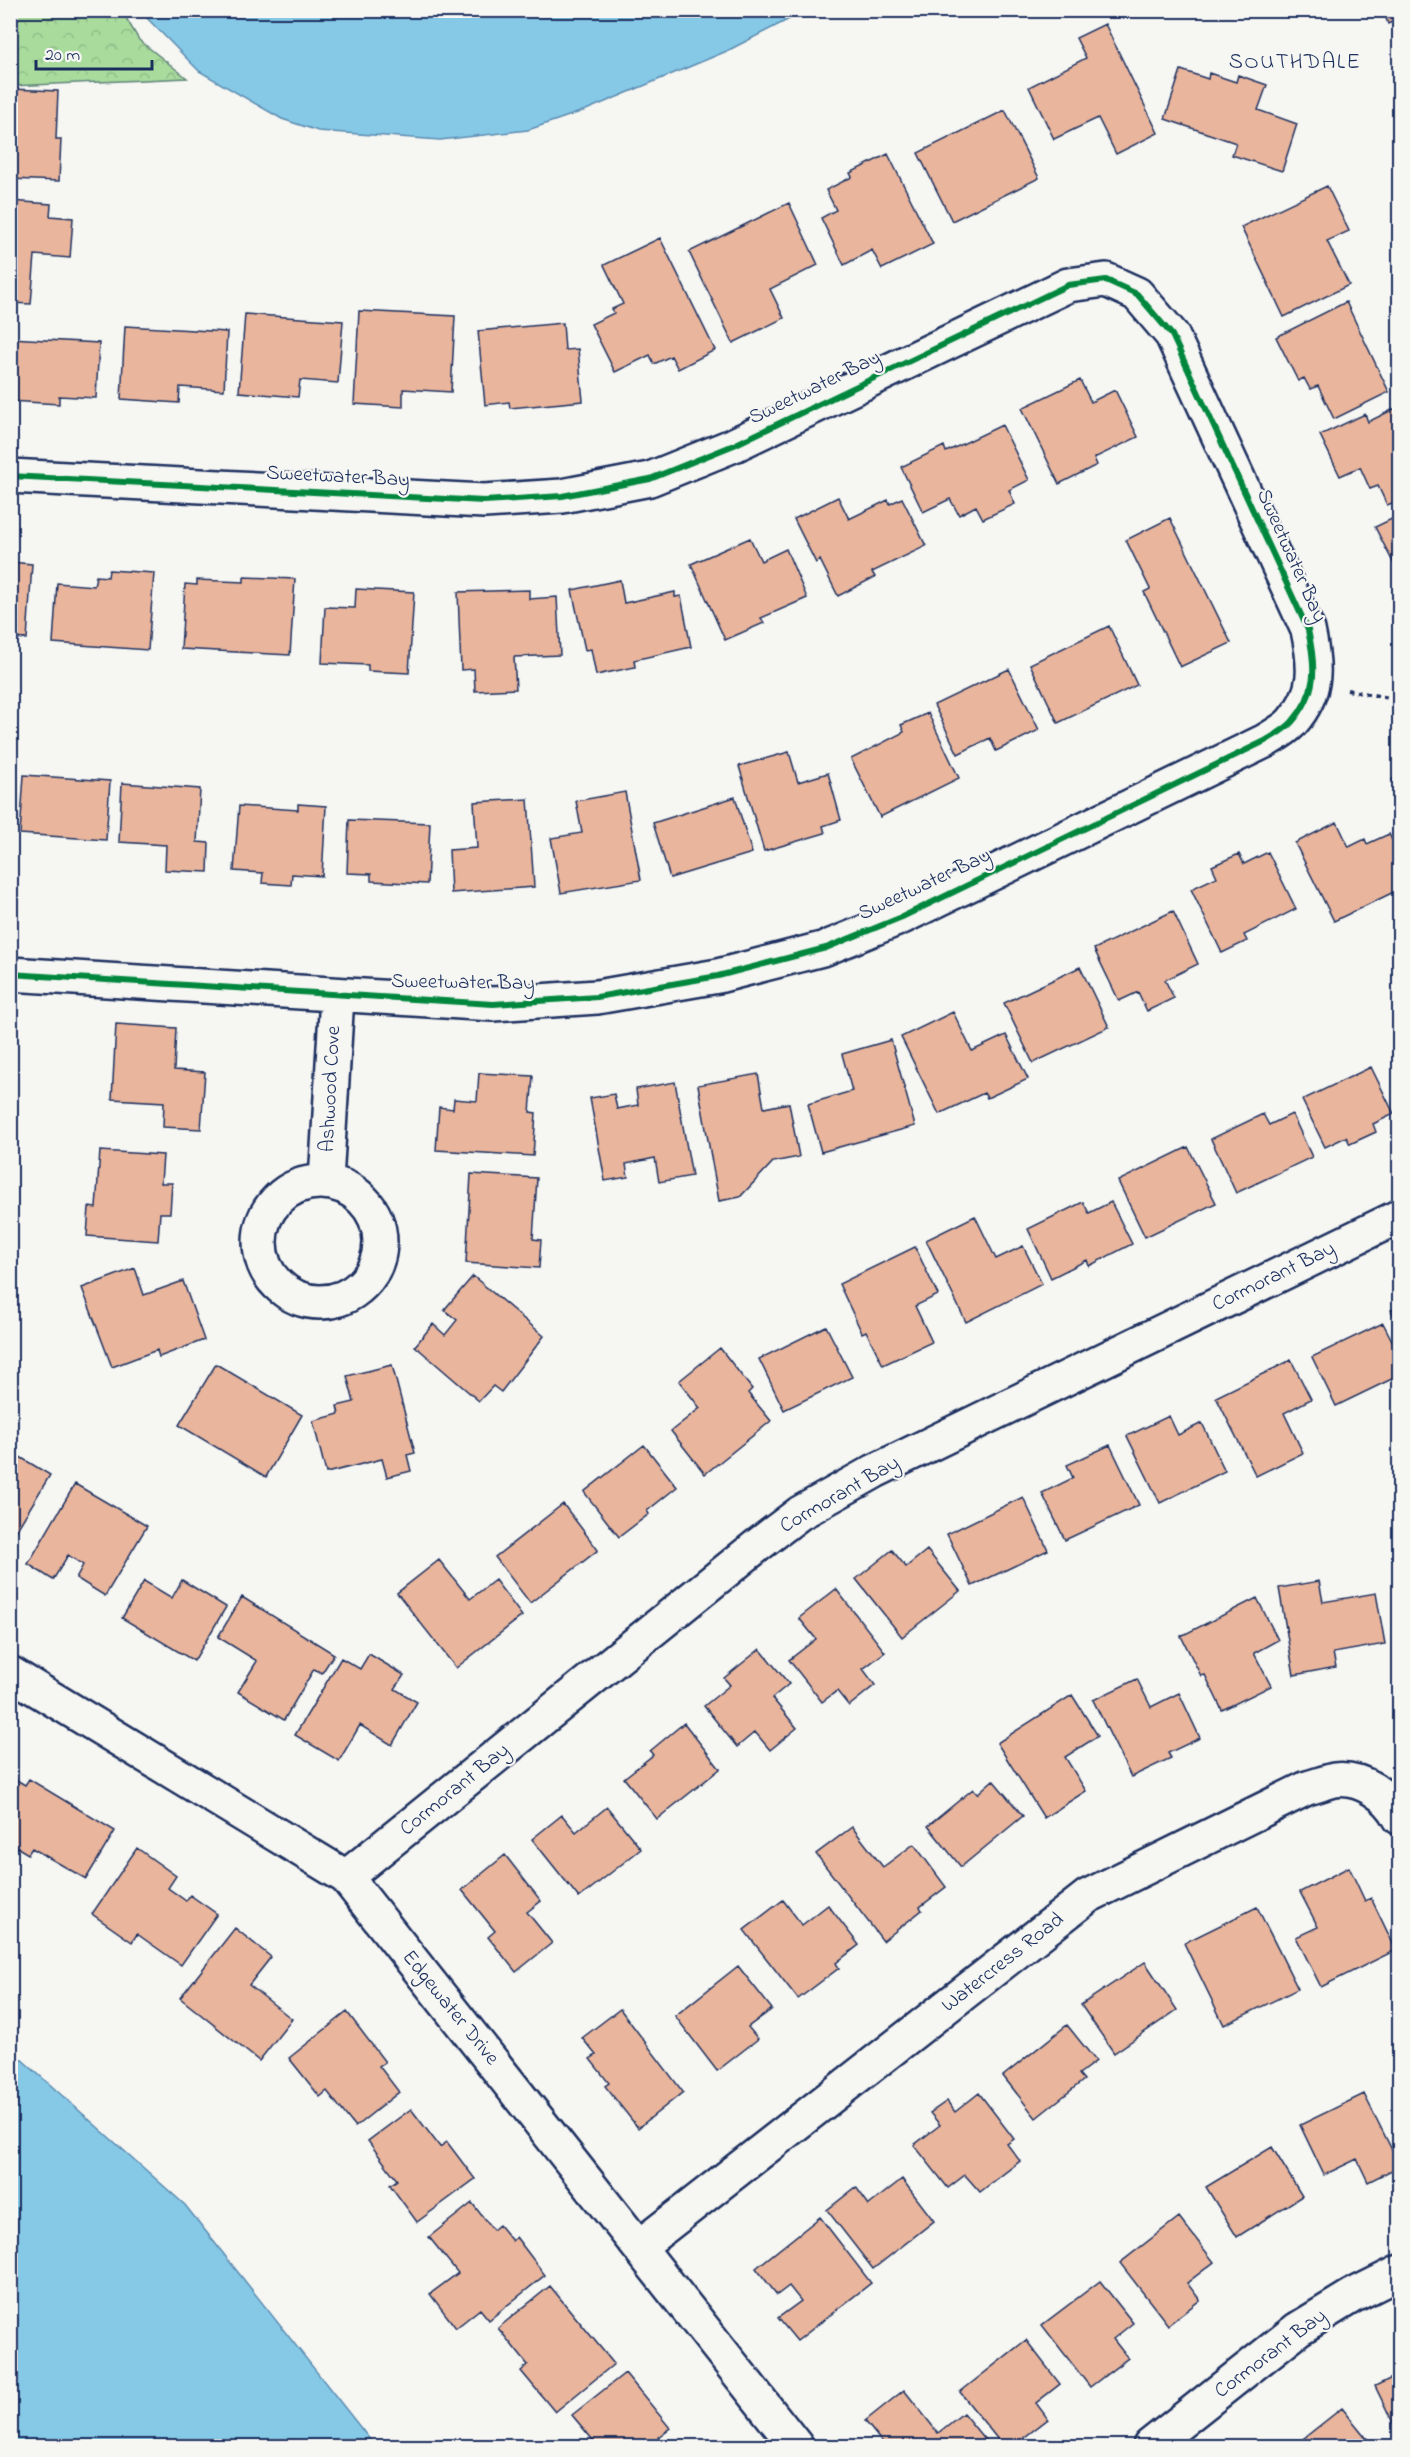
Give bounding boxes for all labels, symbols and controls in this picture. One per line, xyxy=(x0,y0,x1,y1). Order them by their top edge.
scale bar xyxy=(36,33,152,71)
text: 20 m xyxy=(45,43,80,69)
district label: SOUTHDALE xyxy=(1229,47,1361,79)
street label: Sweetwater Bay xyxy=(744,343,887,435)
street label: Sweetwater Bay xyxy=(265,458,410,498)
street label: Sweetwater Bay xyxy=(1246,484,1334,629)
street label: Sweetwater Bay xyxy=(854,841,997,931)
street label: Sweetwater Bay xyxy=(391,967,535,1001)
street label: Ashwood Cove xyxy=(313,1024,349,1153)
street label: Cormorant Bay xyxy=(1207,1234,1342,1322)
street label: Cormorant Bay xyxy=(775,1449,906,1543)
street label: Cormorant Bay xyxy=(394,1736,518,1845)
street label: Watercress Road xyxy=(935,1905,1071,2020)
street label: Edgewater Drive xyxy=(393,1944,506,2074)
street label: Cormorant Bay xyxy=(1209,2302,1335,2408)

